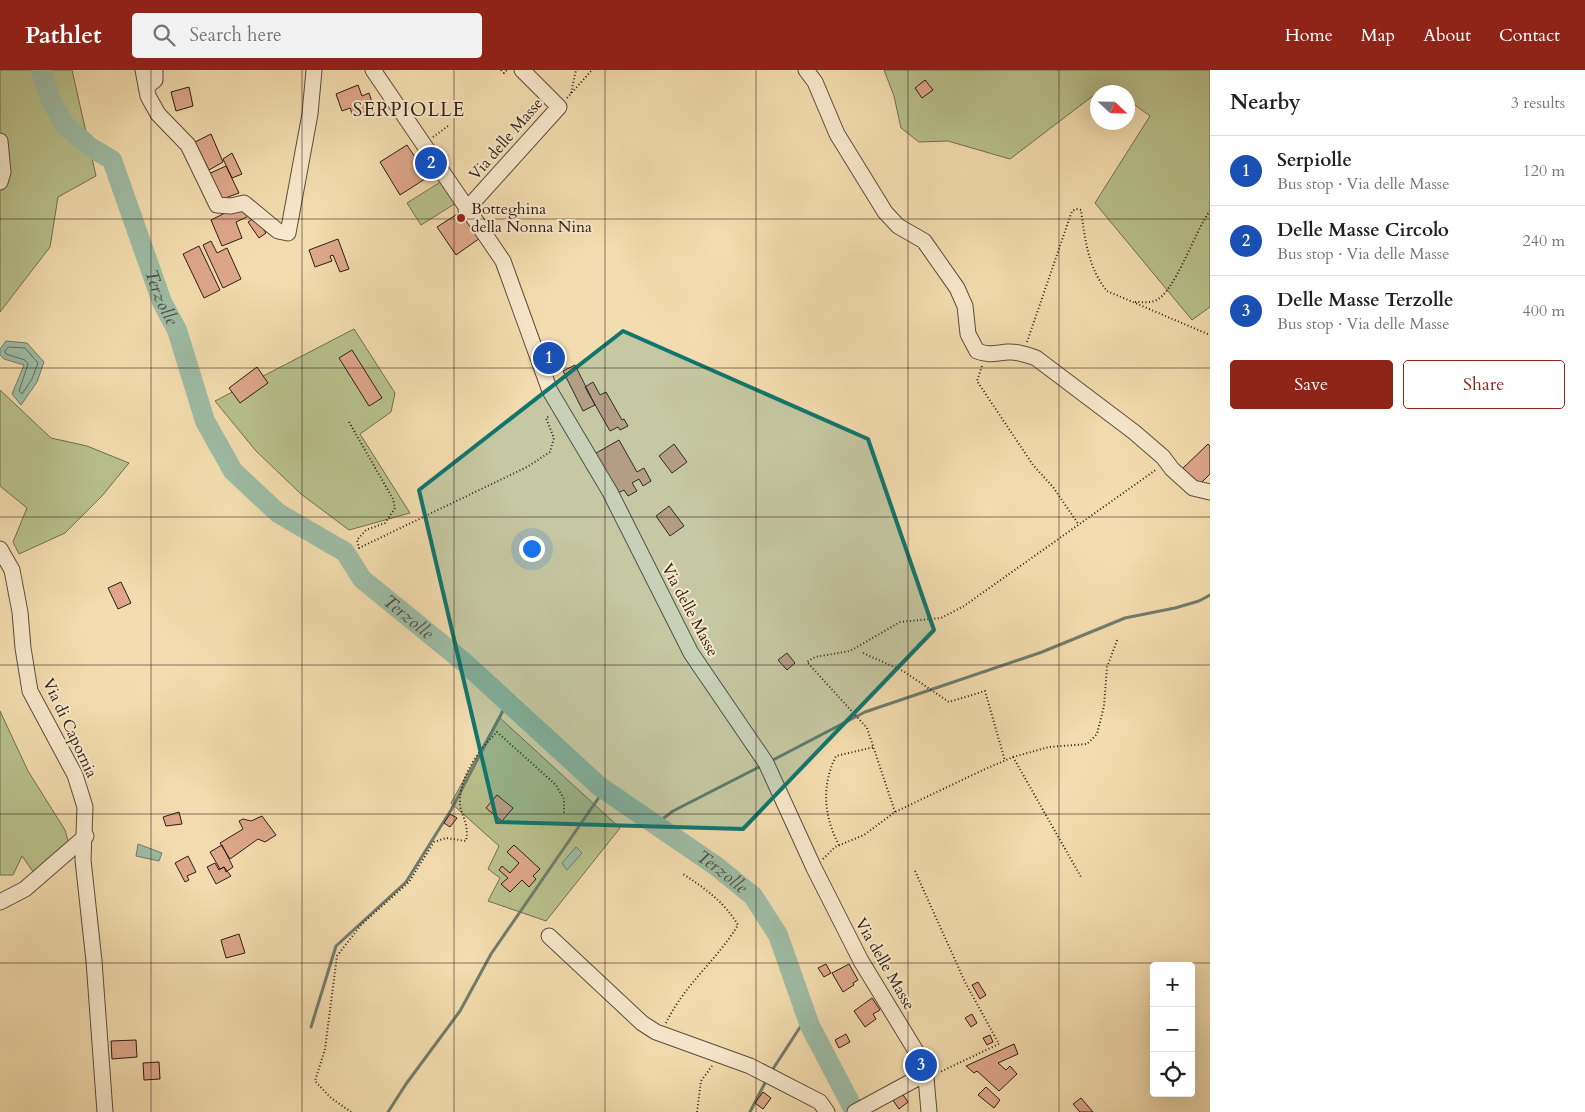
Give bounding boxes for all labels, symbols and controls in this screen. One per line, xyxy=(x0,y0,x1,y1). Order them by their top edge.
search box xyxy=(132,13,482,58)
text: Pathlet xyxy=(25,19,102,52)
icon: search xyxy=(150,21,178,49)
text: Search here xyxy=(190,22,282,48)
text: Home xyxy=(1285,23,1333,48)
text: Map xyxy=(1361,23,1395,48)
text: About xyxy=(1423,23,1471,48)
text: Contact xyxy=(1499,23,1560,48)
north arrow xyxy=(1090,85,1135,130)
text: Nearby xyxy=(1230,88,1301,117)
text: 3 results xyxy=(1511,92,1565,114)
street label: Via delle Masse xyxy=(464,93,548,185)
district label: SERPIOLLE xyxy=(353,97,465,123)
pin: 2 xyxy=(415,144,447,182)
text: Serpiolle xyxy=(1277,147,1352,173)
text: 1 xyxy=(1242,160,1250,182)
text: 120 m xyxy=(1523,160,1565,182)
text: Bus stop · Via delle Masse xyxy=(1277,173,1449,195)
place label: Botteghina della Nonna Nina xyxy=(471,198,592,238)
marker: Botteghina della Nonna Nina xyxy=(455,212,467,224)
text: Delle Masse Circolo xyxy=(1277,217,1449,243)
text: 2 xyxy=(1242,230,1250,252)
text: 240 m xyxy=(1523,230,1565,252)
text: Bus stop · Via delle Masse xyxy=(1277,243,1449,265)
water label: Terzolle xyxy=(139,266,185,330)
text: Delle Masse Terzolle xyxy=(1277,287,1453,313)
text: 3 xyxy=(1242,300,1250,322)
text: 400 m xyxy=(1523,300,1565,322)
text: Bus stop · Via delle Masse xyxy=(1277,313,1449,335)
pin: 1 xyxy=(533,339,565,377)
button: Save xyxy=(1230,360,1393,409)
button: Share xyxy=(1403,360,1565,409)
your location xyxy=(519,536,545,562)
street label: Via delle Masse xyxy=(656,559,724,661)
water label: Terzolle xyxy=(378,589,440,646)
street label: Via di Capornia xyxy=(37,675,103,781)
water label: Terzolle xyxy=(692,844,754,900)
street label: Via delle Masse xyxy=(850,914,920,1014)
map controls xyxy=(1150,962,1195,1097)
button: + xyxy=(1150,962,1195,1007)
button: − xyxy=(1150,1007,1195,1052)
pin: 3 xyxy=(905,1046,937,1084)
button: locate xyxy=(1150,1052,1195,1097)

